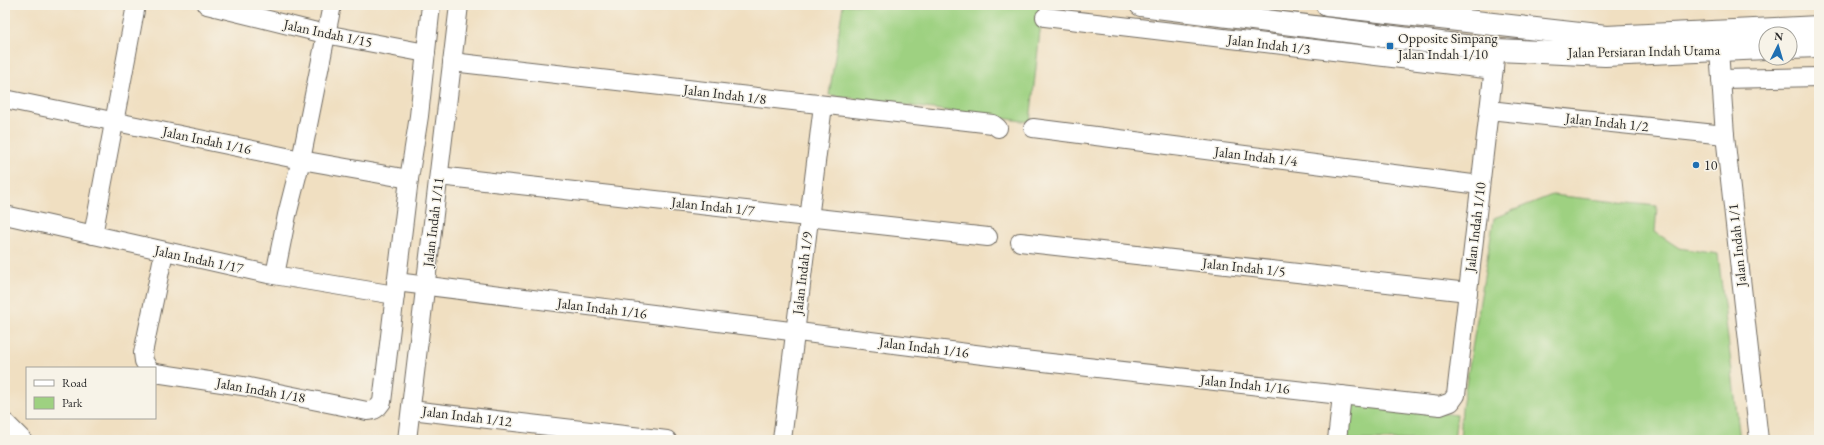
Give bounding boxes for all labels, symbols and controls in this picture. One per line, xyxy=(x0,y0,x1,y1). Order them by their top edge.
street label: Jalan Indah 1/15 xyxy=(281,15,374,51)
north arrow xyxy=(1758,26,1798,66)
place label: Opposite Simpang Jalan Indah 1/10 xyxy=(1397,29,1499,63)
text: N xyxy=(1774,29,1784,43)
street label: Jalan Indah 1/3 xyxy=(1226,30,1312,58)
marker: Opposite Simpang Jalan Indah 1/10 xyxy=(1385,41,1395,51)
street label: Jalan Persiaran Indah Utama xyxy=(1567,41,1721,61)
street label: Jalan Indah 1/8 xyxy=(682,80,768,108)
street label: Jalan Indah 1/2 xyxy=(1564,109,1650,135)
street label: Jalan Indah 1/16 xyxy=(160,122,253,158)
street label: Jalan Indah 1/4 xyxy=(1213,142,1299,170)
place label: 10 xyxy=(1704,156,1718,174)
marker: 10 xyxy=(1691,160,1701,170)
street label: Jalan Indah 1/11 xyxy=(418,176,447,269)
street label: Jalan Indah 1/10 xyxy=(1460,181,1489,274)
street label: Jalan Indah 1/7 xyxy=(670,193,756,219)
street label: Jalan Indah 1/1 xyxy=(1724,203,1750,288)
street label: Jalan Indah 1/9 xyxy=(788,230,816,316)
street label: Jalan Indah 1/17 xyxy=(152,241,245,277)
street label: Jalan Indah 1/5 xyxy=(1201,254,1286,280)
street label: Jalan Indah 1/16 xyxy=(555,293,648,322)
street label: Jalan Indah 1/16 xyxy=(877,332,970,361)
legend xyxy=(26,367,156,419)
street label: Jalan Indah 1/16 xyxy=(1198,370,1291,398)
street label: Jalan Indah 1/18 xyxy=(214,373,307,407)
text: Road xyxy=(62,375,88,391)
text: Park xyxy=(62,395,83,411)
street label: Jalan Indah 1/12 xyxy=(420,401,513,430)

